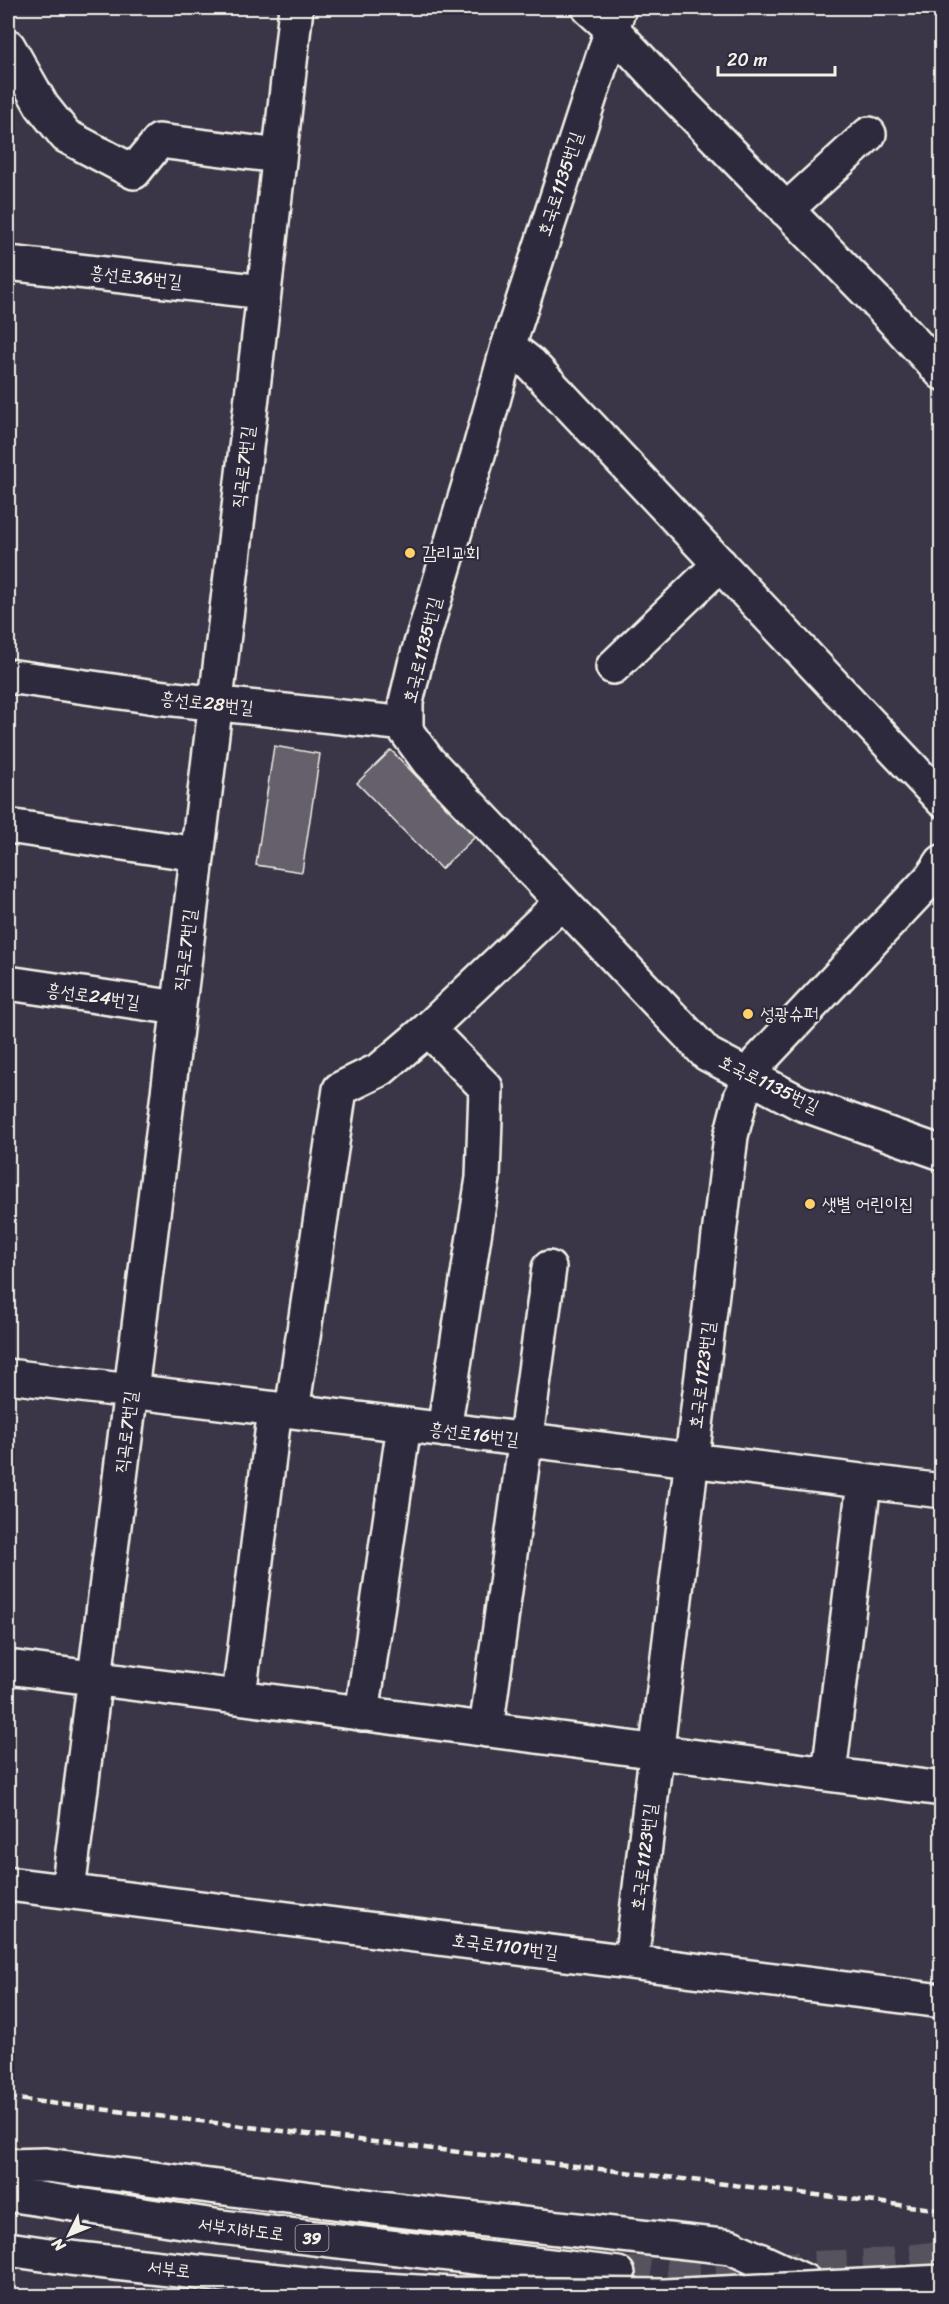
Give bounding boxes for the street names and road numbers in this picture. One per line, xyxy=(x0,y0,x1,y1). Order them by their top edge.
street label: 호국로1135번길 xyxy=(528,127,592,241)
street label: 흥선로36번길 xyxy=(88,256,184,298)
street label: 직곡로7번길 xyxy=(222,423,264,510)
street label: 호국로1135번길 xyxy=(393,593,451,707)
street label: 흥선로28번길 xyxy=(159,682,256,724)
street label: 직곡로7번길 xyxy=(164,906,206,993)
street label: 흥선로24번길 xyxy=(44,974,142,1018)
street label: 호국로1135번길 xyxy=(713,1046,825,1122)
street label: 호국로1123번길 xyxy=(680,1319,725,1431)
street label: 직곡로7번길 xyxy=(105,1388,147,1475)
street label: 흥선로16번길 xyxy=(427,1413,521,1455)
street label: 호국로1123번길 xyxy=(622,1801,667,1913)
street label: 호국로1101번길 xyxy=(450,1924,561,1968)
street label: 서부지하도로 xyxy=(196,2208,286,2250)
road number: 39 xyxy=(296,2225,328,2251)
street label: 서부로 xyxy=(146,2251,192,2287)

